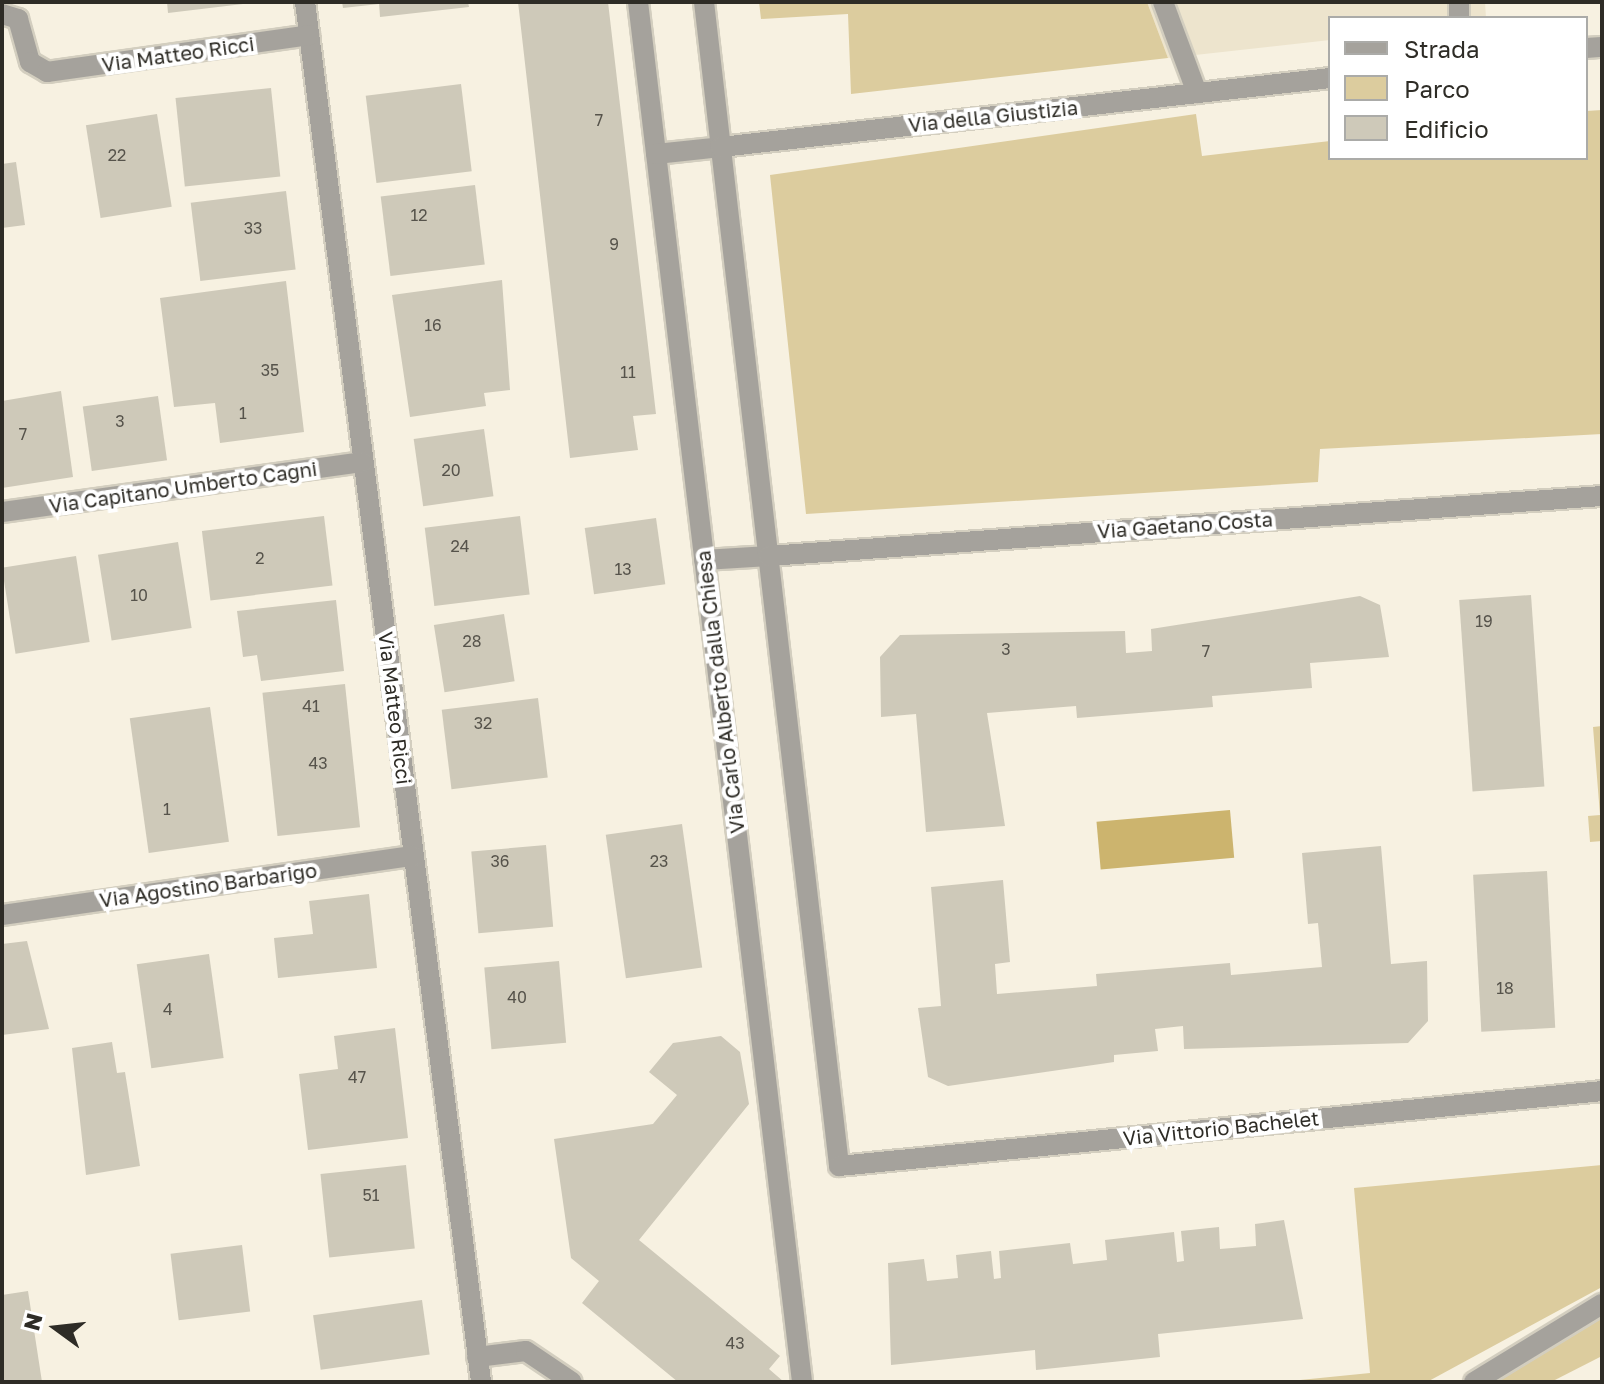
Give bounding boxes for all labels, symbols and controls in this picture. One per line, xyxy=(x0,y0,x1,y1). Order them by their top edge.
legend xyxy=(1328,16,1588,160)
street label: Via Matteo Ricci xyxy=(100,31,256,77)
text: Strada xyxy=(1404,34,1479,63)
text: Parco xyxy=(1404,74,1470,103)
street label: Via della Giustizia xyxy=(907,95,1079,137)
house number: 7 xyxy=(595,110,603,130)
text: Edificio xyxy=(1404,114,1489,143)
house number: 22 xyxy=(108,145,126,165)
house number: 12 xyxy=(410,205,428,225)
house number: 33 xyxy=(244,218,262,238)
house number: 9 xyxy=(609,234,619,254)
house number: 16 xyxy=(424,315,442,335)
house number: 35 xyxy=(261,360,279,380)
house number: 11 xyxy=(620,362,636,382)
house number: 1 xyxy=(239,403,247,423)
house number: 3 xyxy=(115,411,125,431)
house number: 7 xyxy=(19,424,27,444)
street label: Via Capitano Umberto Cagni xyxy=(47,456,319,518)
house number: 20 xyxy=(441,460,461,480)
street label: Via Gaetano Costa xyxy=(1096,507,1274,543)
house number: 24 xyxy=(450,536,470,556)
house number: 2 xyxy=(255,548,265,568)
street label: Via Carlo Alberto dalla Chiesa xyxy=(691,549,749,835)
house number: 13 xyxy=(614,559,632,579)
house number: 10 xyxy=(130,585,148,605)
house number: 19 xyxy=(1475,611,1493,631)
street label: Via Matteo Ricci xyxy=(374,630,416,786)
house number: 28 xyxy=(462,631,482,651)
house number: 3 xyxy=(1001,639,1011,659)
house number: 7 xyxy=(1202,641,1210,661)
house number: 41 xyxy=(302,696,320,716)
house number: 32 xyxy=(474,713,492,733)
house number: 43 xyxy=(308,753,328,773)
house number: 1 xyxy=(163,799,171,819)
house number: 36 xyxy=(490,851,510,871)
house number: 23 xyxy=(650,851,668,871)
street label: Via Agostino Barbarigo xyxy=(98,858,318,912)
house number: 18 xyxy=(1496,978,1514,998)
house number: 40 xyxy=(507,987,527,1007)
house number: 4 xyxy=(163,999,173,1019)
house number: 47 xyxy=(348,1067,366,1087)
street label: Via Vittorio Bachelet xyxy=(1122,1106,1320,1150)
house number: 51 xyxy=(362,1185,380,1205)
north arrow xyxy=(16,1288,96,1368)
text: N xyxy=(17,1310,48,1333)
house number: 43 xyxy=(725,1333,745,1353)

